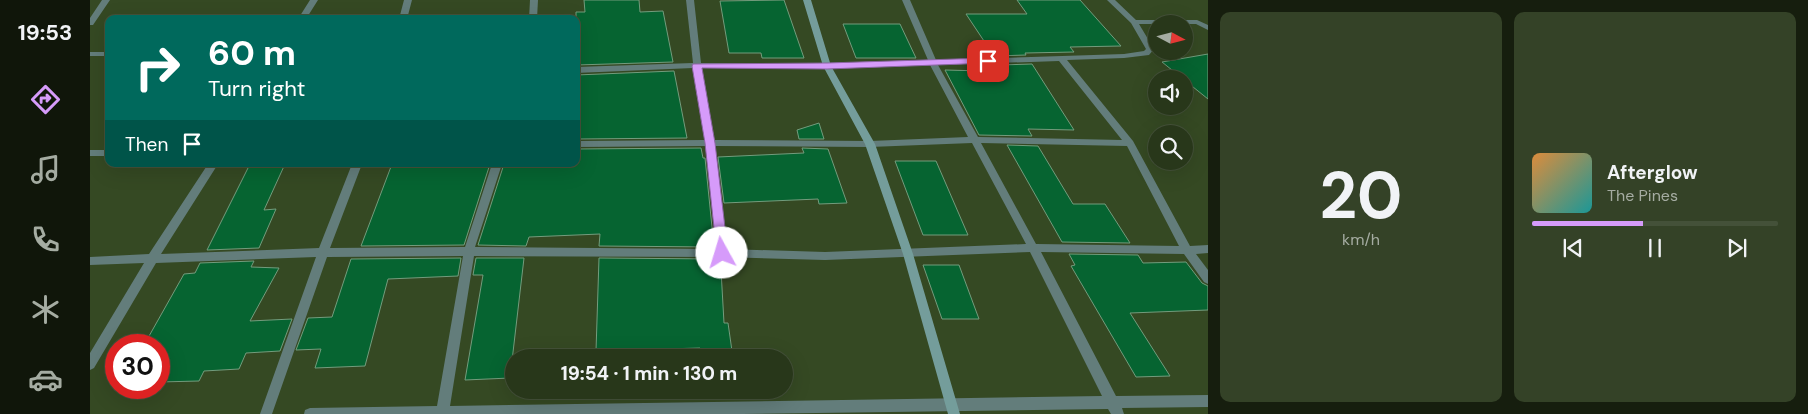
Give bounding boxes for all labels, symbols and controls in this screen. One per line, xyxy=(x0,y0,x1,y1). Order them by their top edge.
north arrow xyxy=(1148,15,1192,60)
map controls xyxy=(1148,15,1193,170)
text: 19:53 xyxy=(18,18,72,47)
text: 60 m xyxy=(208,30,296,76)
icon: right xyxy=(125,35,190,100)
pin xyxy=(967,40,1009,82)
icon: arrive xyxy=(974,47,1002,75)
button: sound xyxy=(1148,70,1193,115)
text: Turn right xyxy=(208,74,305,103)
icon: directions xyxy=(28,82,63,117)
button: search xyxy=(1148,125,1193,170)
icon: arrive xyxy=(178,130,206,158)
text: Then xyxy=(125,132,168,157)
icon: music xyxy=(28,152,63,187)
text: 20 xyxy=(1320,154,1403,238)
text: Afterglow xyxy=(1607,160,1698,185)
text: The Pines xyxy=(1607,185,1678,206)
icon: phone xyxy=(28,222,63,257)
position arrow xyxy=(695,226,747,278)
text: km/h xyxy=(1342,229,1380,250)
icon: previous xyxy=(1559,234,1587,262)
icon: pause xyxy=(1641,234,1669,262)
icon: next xyxy=(1723,234,1751,262)
icon: climate xyxy=(28,292,63,327)
speed limit sign: 30 xyxy=(105,334,170,399)
text: 19:54 · 1 min · 130 m xyxy=(561,361,737,386)
icon: car xyxy=(28,362,63,397)

